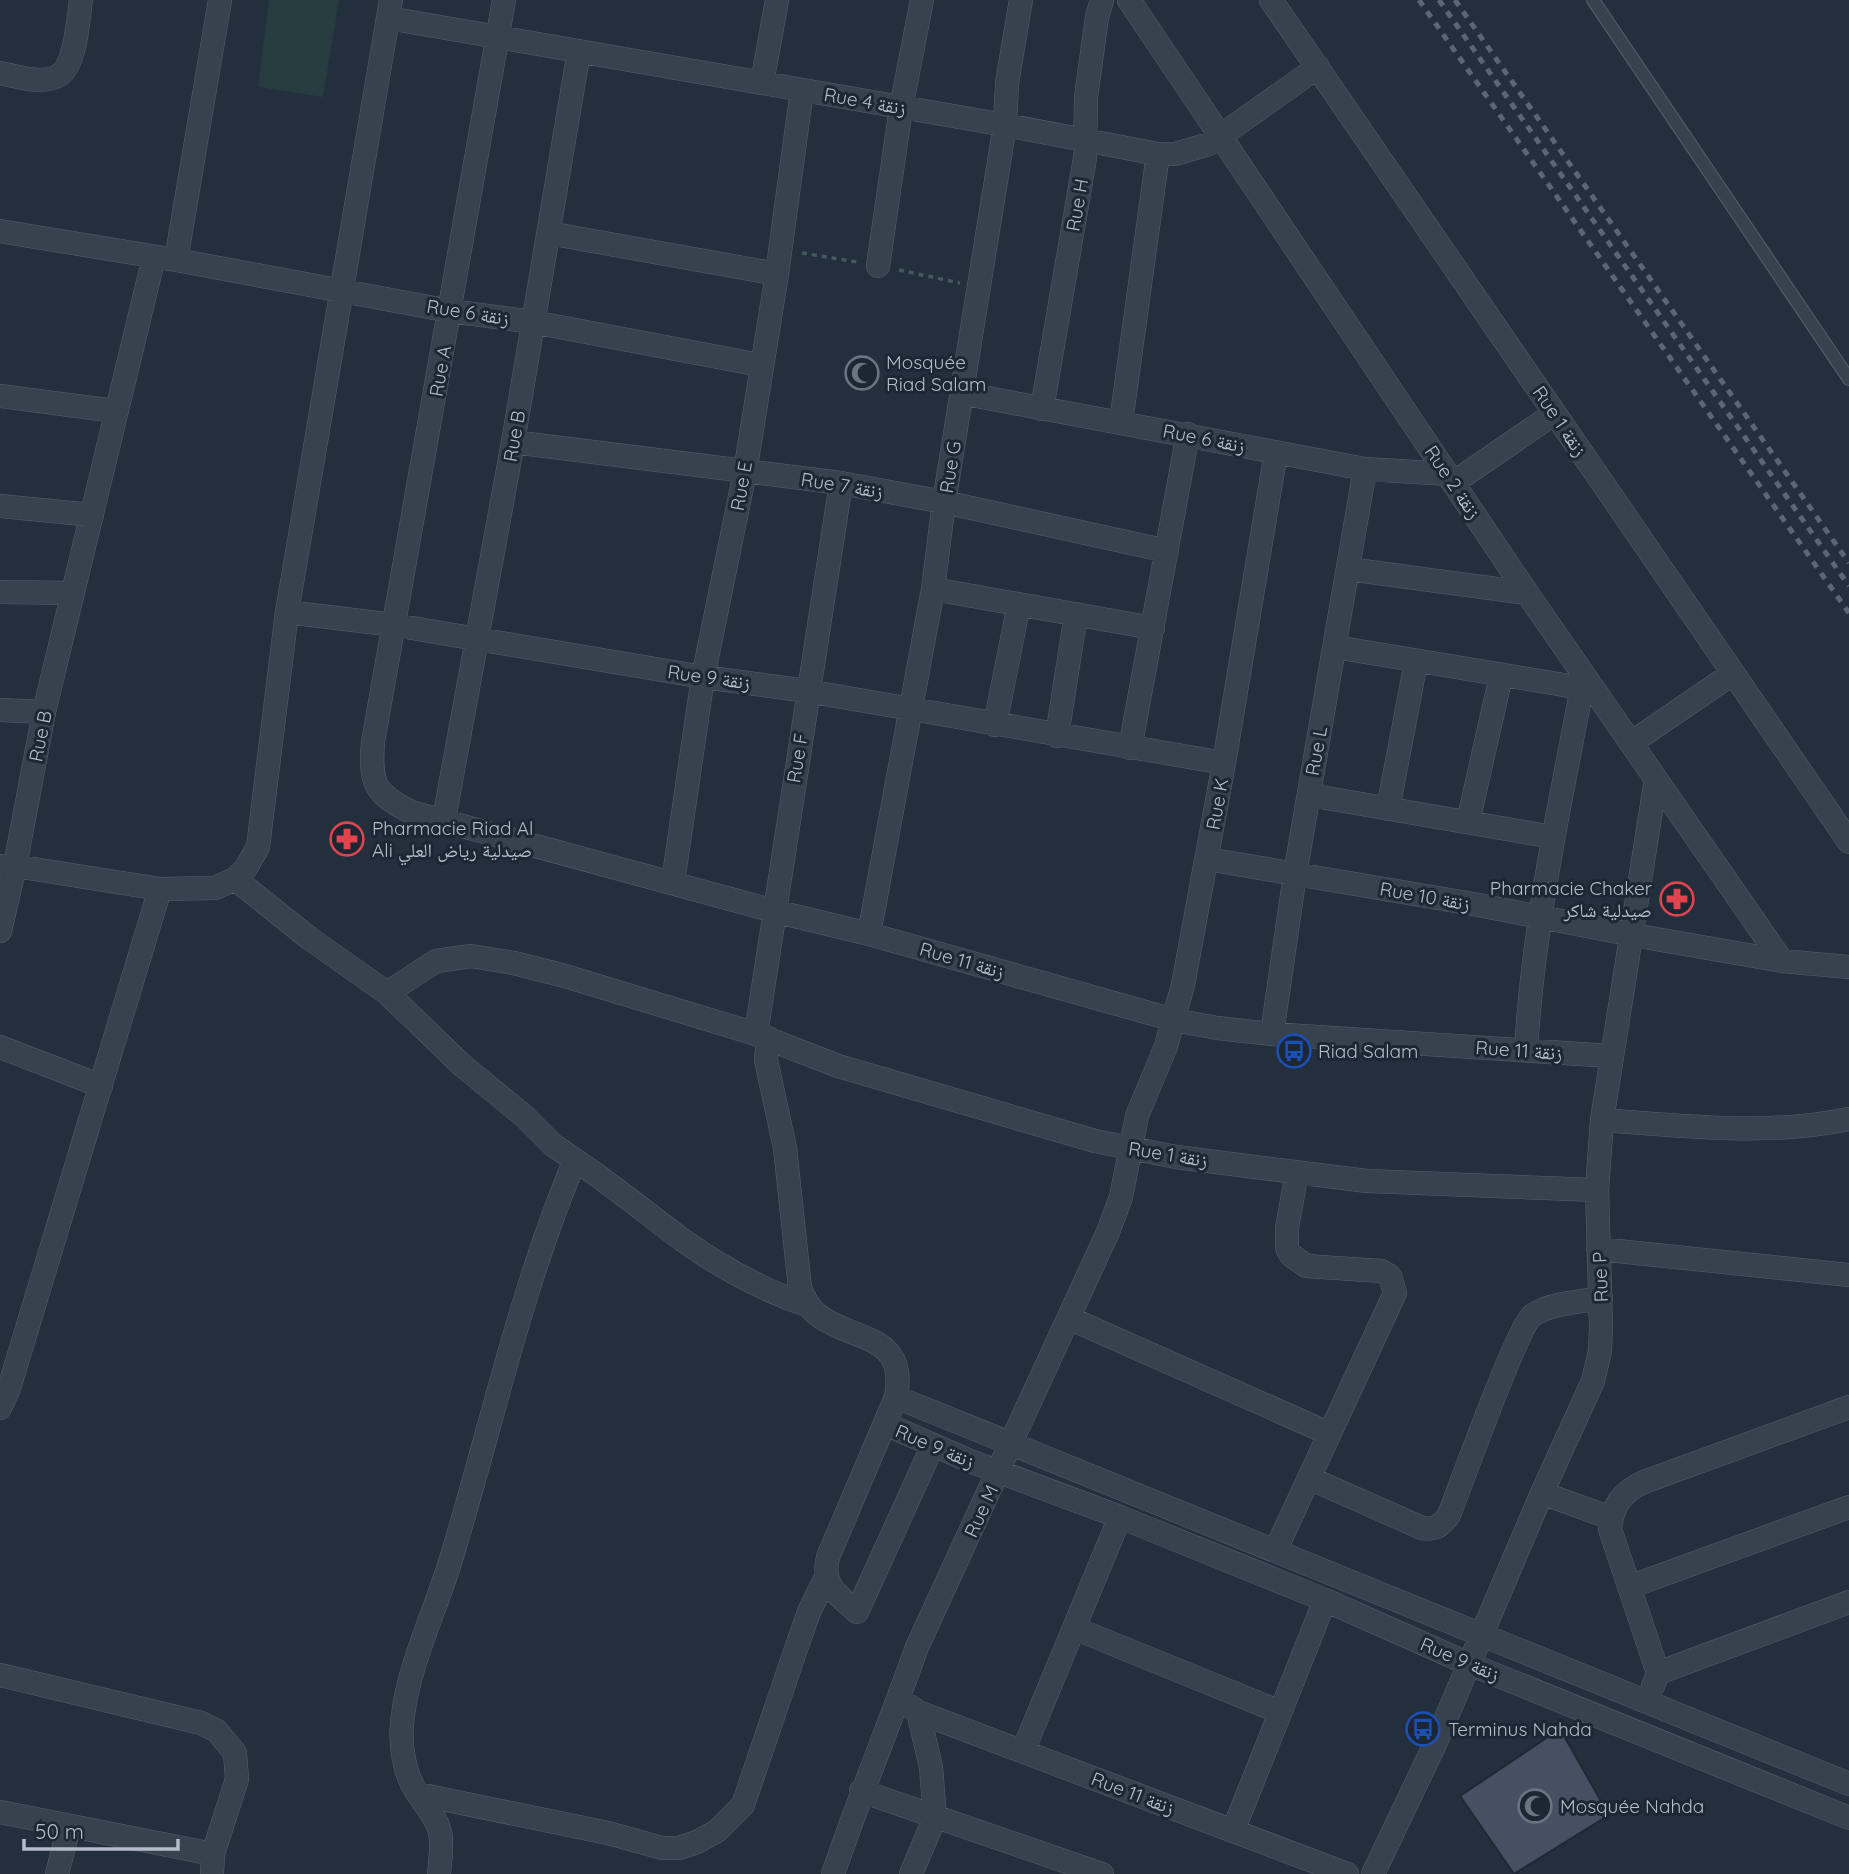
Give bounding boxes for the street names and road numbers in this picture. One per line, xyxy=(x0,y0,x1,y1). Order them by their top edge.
street label: Rue 4 زنقة xyxy=(822,82,908,120)
street label: Rue H xyxy=(1061,177,1093,233)
street label: Rue 6 زنقة xyxy=(425,294,511,330)
street label: Rue A xyxy=(424,344,456,398)
street label: Rue 1 زنقة xyxy=(1528,381,1592,461)
street label: Rue B xyxy=(498,408,530,464)
street label: Rue 6 زنقة xyxy=(1161,418,1247,458)
street label: Rue G xyxy=(934,439,966,495)
street label: Rue 2 زنقة xyxy=(1420,441,1486,523)
street label: Rue E xyxy=(725,459,757,513)
street label: Rue 7 زنقة xyxy=(799,467,885,503)
street label: Rue 9 زنقة xyxy=(666,659,752,695)
street label: Rue B xyxy=(23,708,57,764)
street label: Rue L xyxy=(1300,725,1332,777)
street label: Rue F xyxy=(781,731,813,785)
street label: Rue K xyxy=(1201,776,1233,832)
street label: Rue 10 زنقة xyxy=(1378,876,1472,916)
street label: Rue 11 زنقة xyxy=(917,936,1007,984)
street label: Rue 11 زنقة xyxy=(1475,1035,1563,1065)
street label: Rue 1 زنقة xyxy=(1127,1136,1209,1172)
street label: Rue P xyxy=(1587,1251,1613,1303)
street label: Rue 9 زنقة xyxy=(892,1419,978,1473)
street label: Rue M xyxy=(959,1481,1003,1541)
street label: Rue 9 زنقة xyxy=(1417,1632,1503,1686)
street label: Rue 11 زنقة xyxy=(1088,1766,1178,1820)

